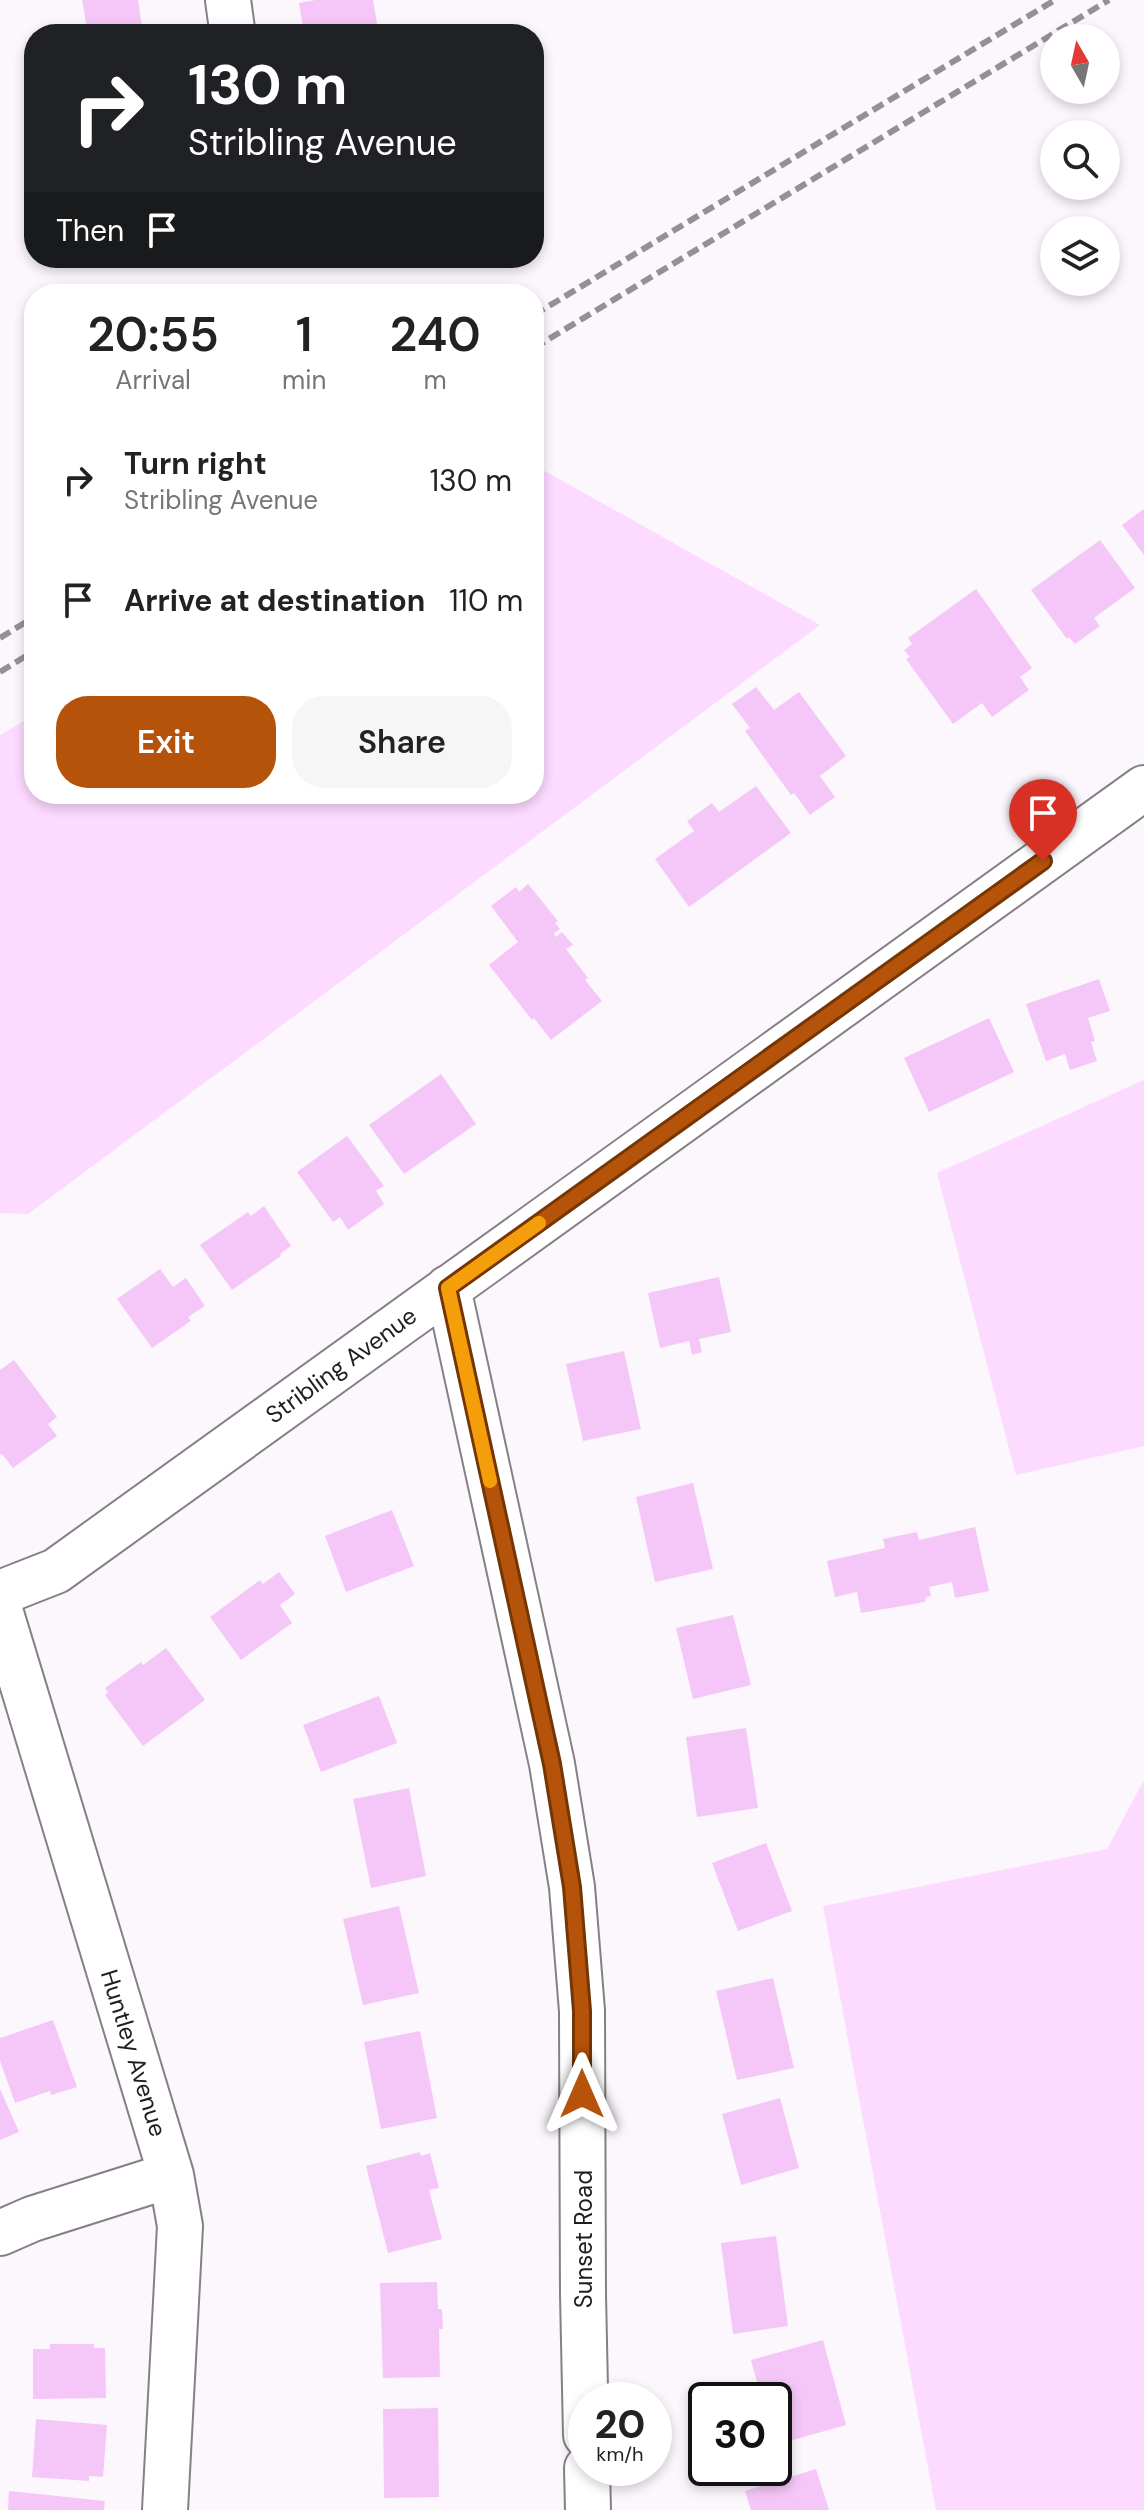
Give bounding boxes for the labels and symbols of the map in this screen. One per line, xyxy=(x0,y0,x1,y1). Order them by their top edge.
north arrow xyxy=(1040,24,1120,104)
pin xyxy=(1009,779,1077,861)
street label: Stribling Avenue xyxy=(259,1300,423,1430)
street label: Huntley Avenue xyxy=(94,1966,174,2140)
position arrow xyxy=(540,2052,624,2136)
street label: Sunset Road xyxy=(568,2170,599,2308)
speed limit sign: 30 xyxy=(688,2382,792,2486)

